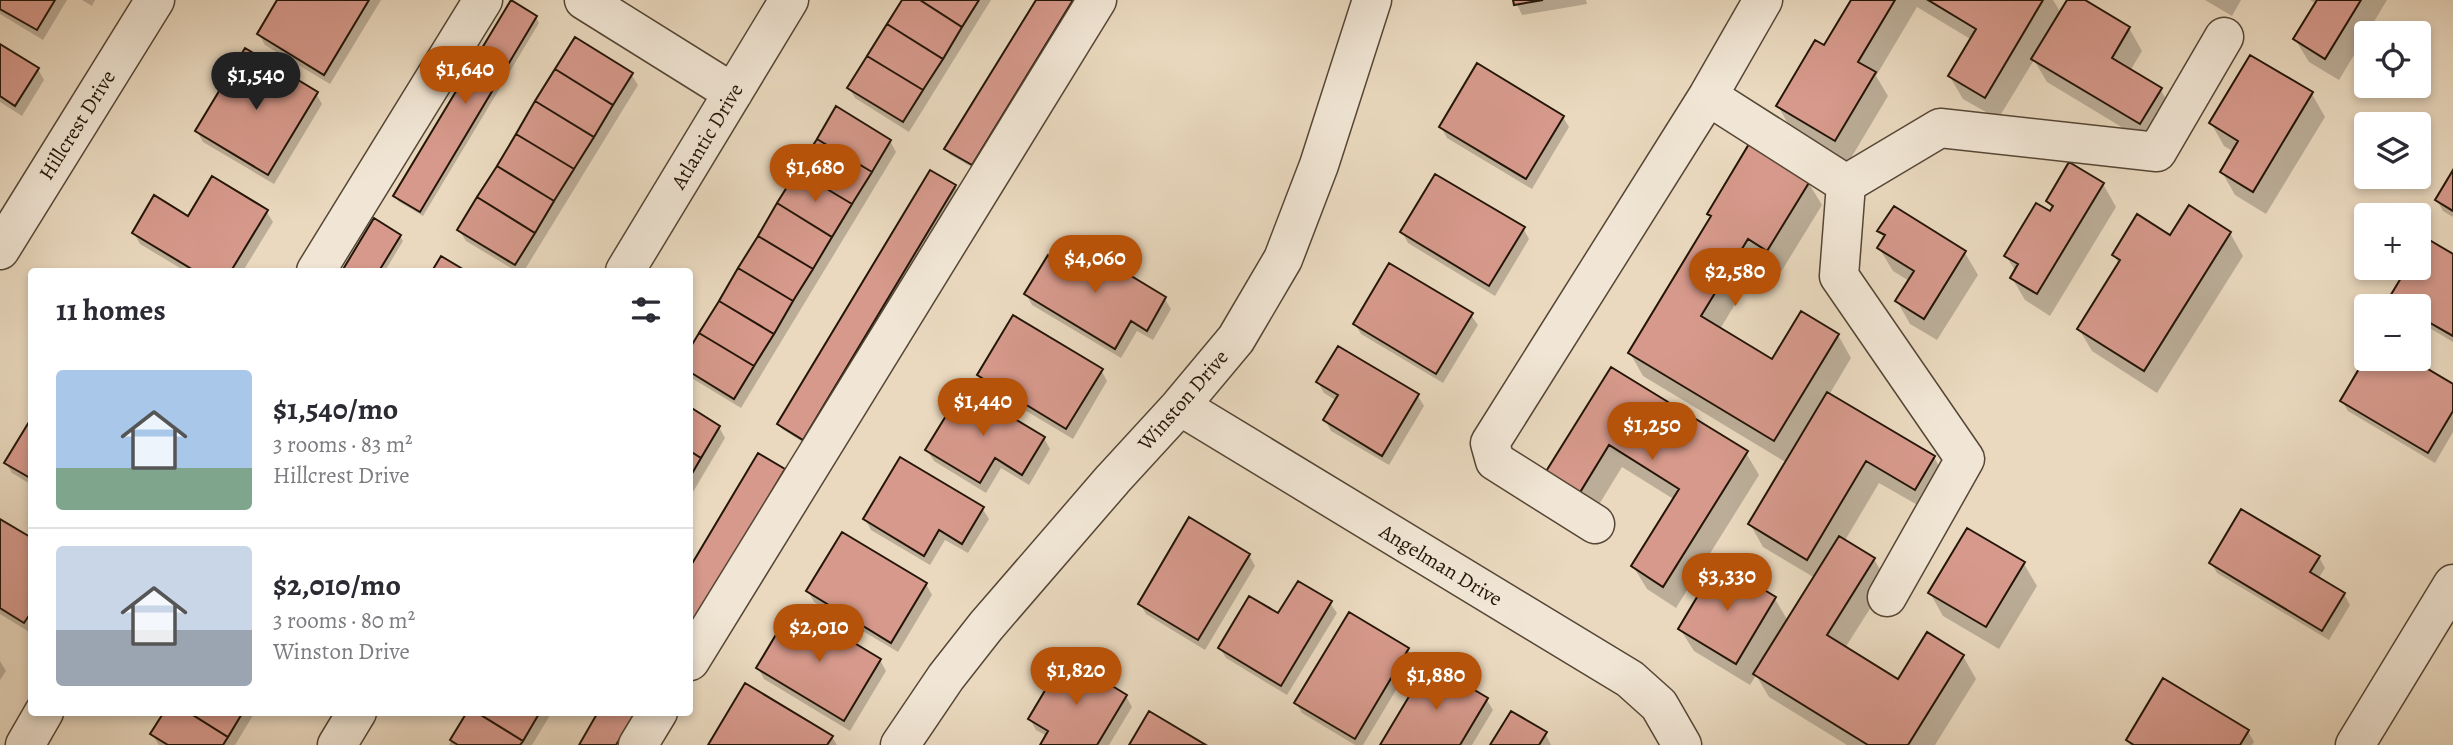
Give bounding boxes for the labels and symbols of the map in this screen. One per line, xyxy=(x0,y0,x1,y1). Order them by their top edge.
pin: $1,640 xyxy=(408,46,522,106)
pin: $1,540 xyxy=(199,52,313,112)
street label: Hillcrest Drive xyxy=(32,65,122,185)
street label: Atlantic Drive xyxy=(664,78,750,195)
pin: $1,680 xyxy=(758,144,872,204)
pin: $4,060 xyxy=(1038,236,1152,295)
pin: $2,580 xyxy=(1678,248,1792,308)
street label: Winston Drive xyxy=(1131,344,1235,457)
pin: $1,440 xyxy=(926,378,1040,438)
pin: $1,250 xyxy=(1595,402,1709,462)
street label: Angelman Drive xyxy=(1374,517,1508,613)
pin: $3,330 xyxy=(1670,554,1784,613)
pin: $2,010 xyxy=(762,604,876,664)
pin: $1,820 xyxy=(1019,648,1133,707)
pin: $1,880 xyxy=(1379,652,1493,712)

